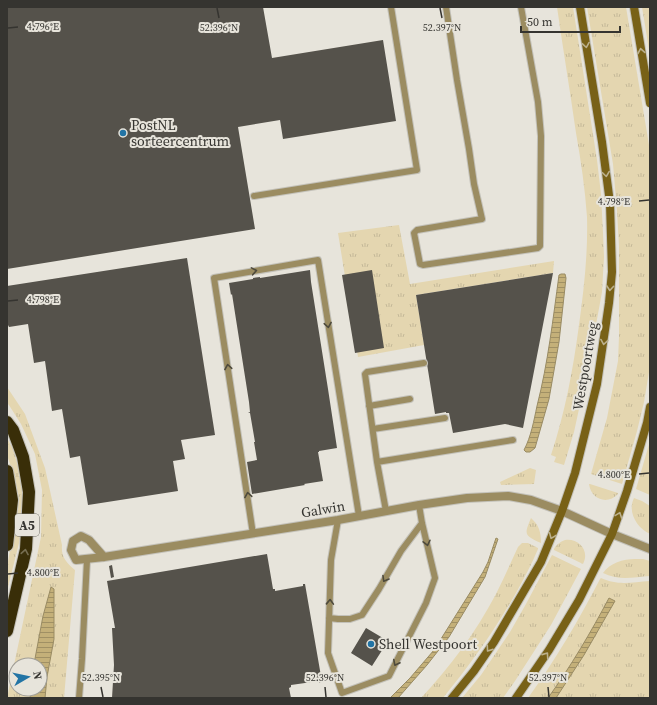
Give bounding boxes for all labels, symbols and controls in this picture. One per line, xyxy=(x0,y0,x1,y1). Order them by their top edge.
scale bar xyxy=(521,8,620,34)
text: 50 m xyxy=(527,14,553,30)
text: 4.796°E xyxy=(27,20,59,33)
text: 52.396°N xyxy=(200,21,238,34)
text: 52.397°N xyxy=(423,21,461,34)
one-way arrow xyxy=(581,42,590,49)
one-way arrow xyxy=(638,48,646,54)
place label: PostNL sorteercentrum xyxy=(131,115,230,151)
marker: PostNL sorteercentrum xyxy=(118,128,128,138)
one-way arrow xyxy=(601,171,610,177)
text: 4.798°E xyxy=(598,195,630,208)
one-way arrow xyxy=(251,267,258,276)
one-way arrow xyxy=(606,285,615,291)
text: 4.798°E xyxy=(27,293,59,306)
street label: Westpoortweg xyxy=(567,320,603,412)
one-way arrow xyxy=(323,322,332,328)
one-way arrow xyxy=(600,339,608,345)
one-way arrow xyxy=(224,364,233,370)
text: 4.800°E xyxy=(598,468,630,481)
one-way arrow xyxy=(244,492,252,498)
street label: Galwin xyxy=(300,496,347,522)
one-way arrow xyxy=(614,511,622,518)
road number: A5 xyxy=(15,514,39,536)
one-way arrow xyxy=(549,532,557,539)
one-way arrow xyxy=(422,540,430,546)
one-way arrow xyxy=(20,549,29,555)
text: 4.800°E xyxy=(27,566,59,579)
one-way arrow xyxy=(382,575,389,582)
one-way arrow xyxy=(325,599,334,605)
place label: Shell Westpoort xyxy=(379,634,478,654)
marker: Shell Westpoort xyxy=(366,639,376,649)
one-way arrow xyxy=(487,645,494,652)
one-way arrow xyxy=(541,652,548,659)
north arrow xyxy=(8,657,48,697)
one-way arrow xyxy=(393,659,401,666)
text: N xyxy=(29,670,45,681)
text: 52.395°N xyxy=(82,671,120,684)
text: 52.396°N xyxy=(306,671,344,684)
text: 52.397°N xyxy=(529,671,567,684)

